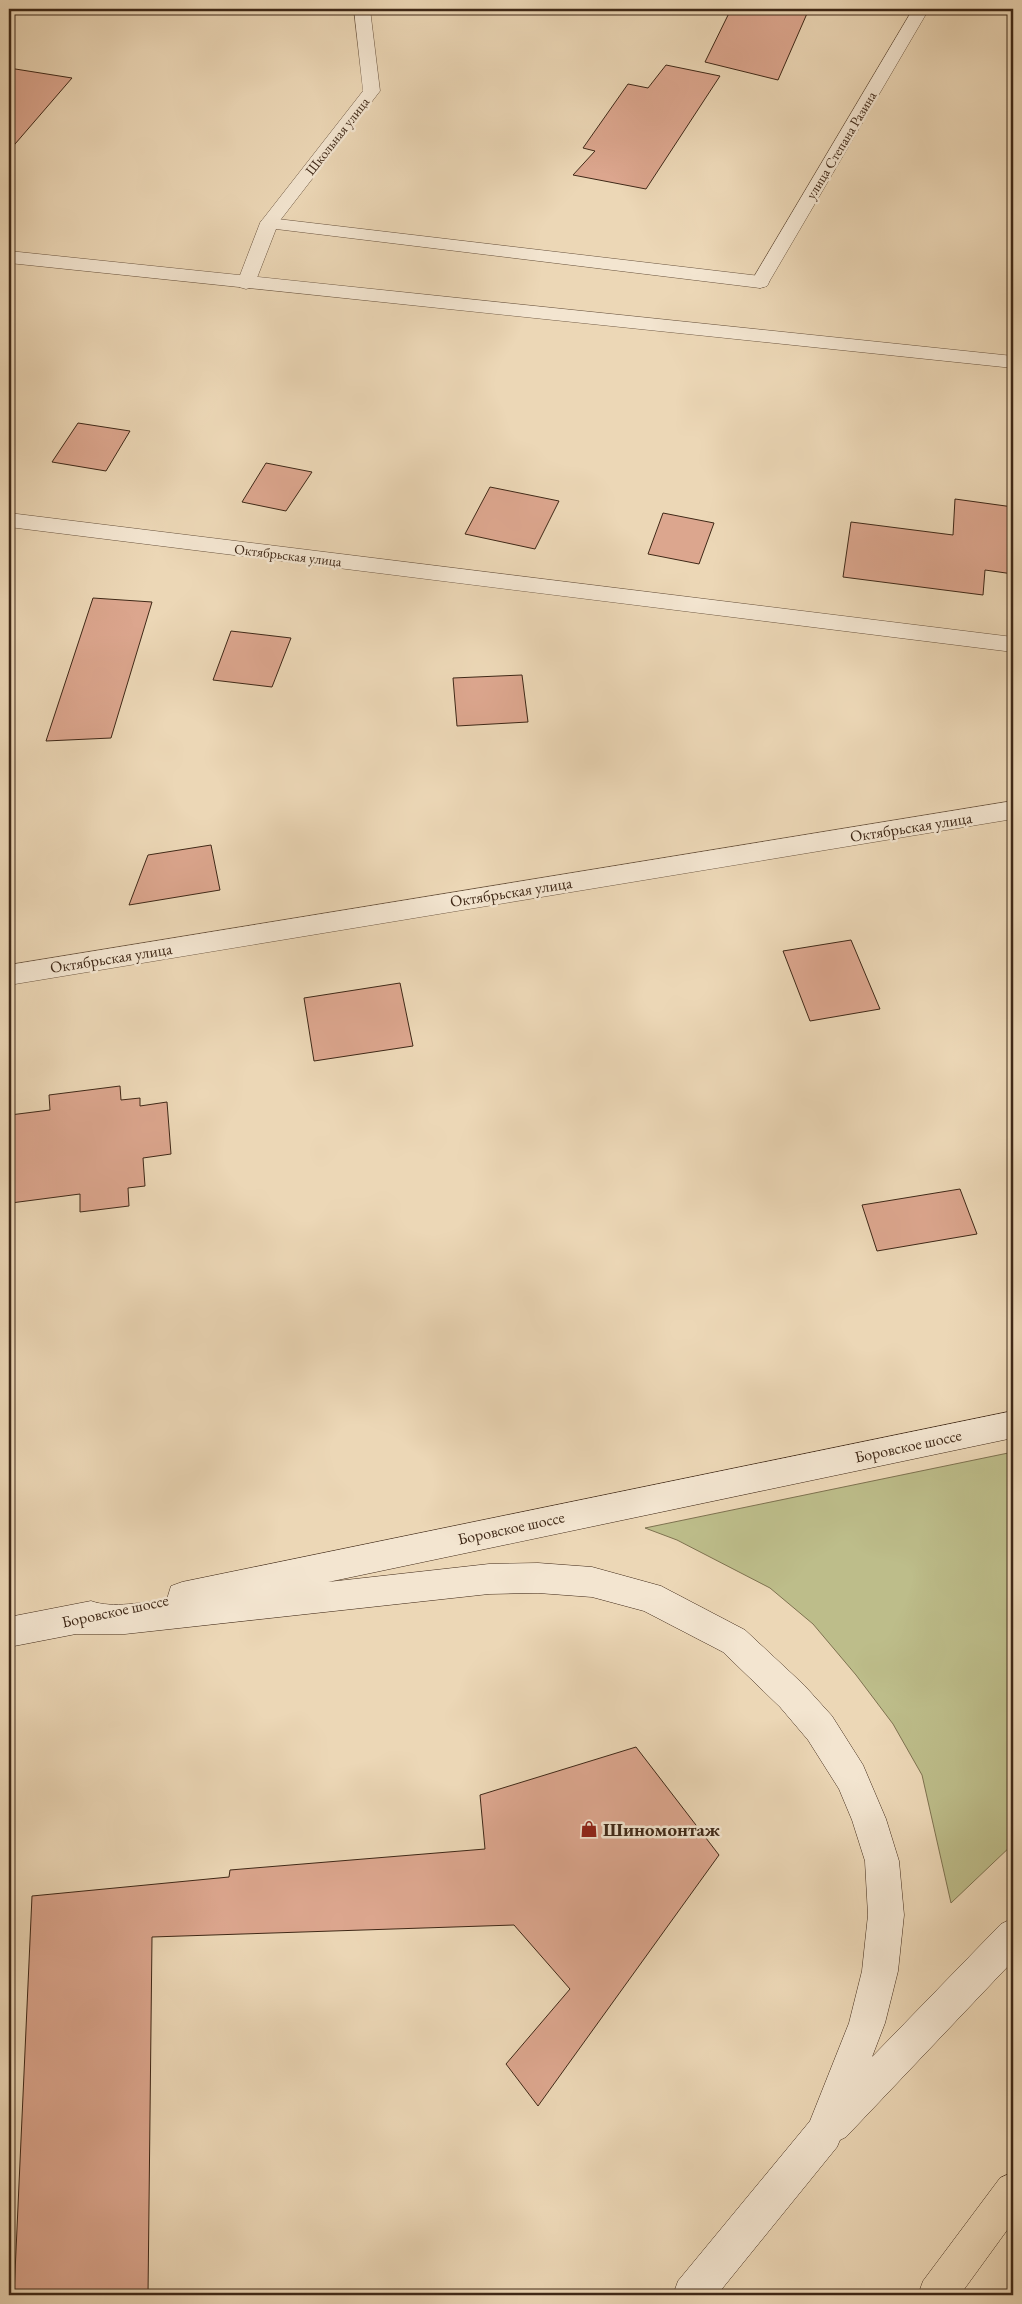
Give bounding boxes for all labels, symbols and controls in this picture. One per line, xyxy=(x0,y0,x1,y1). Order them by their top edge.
street label: улица Степана Разина xyxy=(802,87,881,202)
street label: Школьная улица xyxy=(301,93,373,179)
street label: Октябрьская улица xyxy=(233,539,343,571)
street label: Октябрьская улица xyxy=(848,807,974,847)
street label: Октябрьская улица xyxy=(448,872,574,912)
street label: Октябрьская улица xyxy=(48,938,174,978)
street label: Боровское шоссе xyxy=(853,1424,963,1468)
street label: Боровское шоссе xyxy=(456,1506,566,1550)
street label: Боровское шоссе xyxy=(60,1589,170,1633)
place label: Шиномонтаж xyxy=(603,1817,721,1842)
shop icon: Шиномонтаж xyxy=(579,1819,599,1839)

